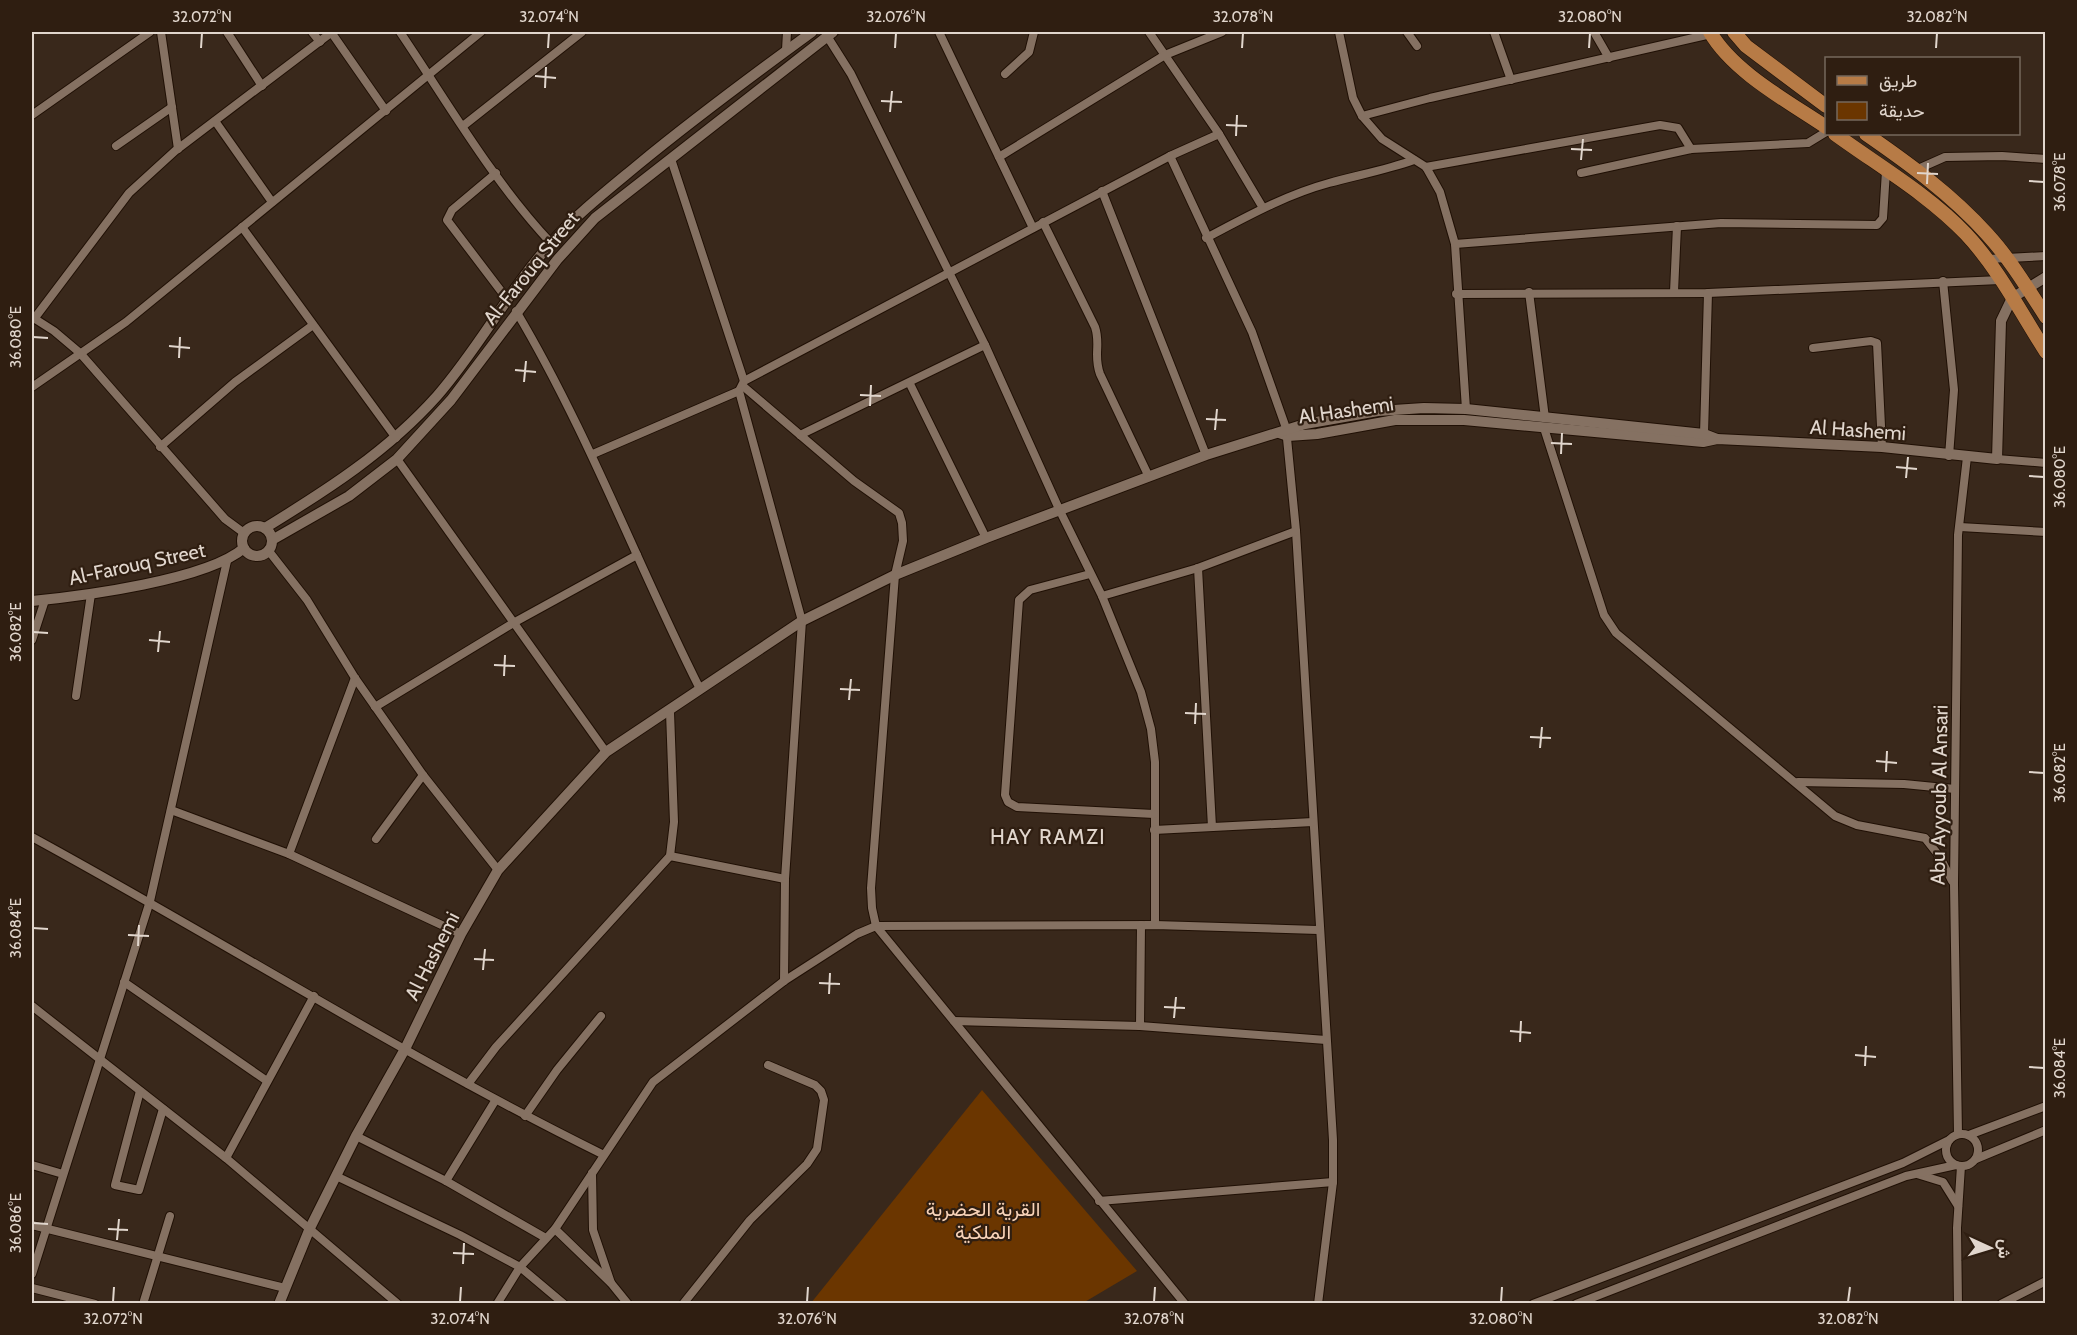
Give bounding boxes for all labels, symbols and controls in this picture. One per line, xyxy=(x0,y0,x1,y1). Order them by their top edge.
text: 32.072°N xyxy=(172,8,232,26)
text: 32.074°N xyxy=(519,8,579,26)
text: 32.076°N xyxy=(866,8,926,26)
text: 32.078°N xyxy=(1213,8,1273,26)
text: 32.080°N xyxy=(1558,8,1622,26)
text: 32.082°N xyxy=(1906,8,1968,26)
legend xyxy=(1825,57,2020,135)
text: طريق xyxy=(1879,70,1917,92)
text: حديقة xyxy=(1879,100,1925,122)
text: 36.078°E xyxy=(2051,152,2069,212)
street label: Al-Farouq Street xyxy=(478,206,584,330)
text: 36.080°E xyxy=(7,306,25,368)
street label: Al Hashemi xyxy=(1297,391,1395,429)
street label: Al Hashemi xyxy=(1809,415,1907,445)
text: 36.080°E xyxy=(2051,446,2069,508)
street label: Al-Farouq Street xyxy=(67,538,208,590)
text: 36.082°E xyxy=(7,602,25,662)
street label: Abu Ayyoub Al Ansari xyxy=(1925,705,1953,885)
text: 36.082°E xyxy=(2051,743,2069,803)
district label: HAY RAMZI xyxy=(990,824,1106,849)
text: 36.084°E xyxy=(7,898,25,958)
street label: Al Hashemi xyxy=(400,908,464,1004)
text: 36.084°E xyxy=(2051,1038,2069,1098)
text: 36.086°E xyxy=(7,1193,25,1253)
park label: القرية الحضرية الملكية xyxy=(926,1197,1040,1244)
north arrow xyxy=(1960,1218,2020,1278)
text: ش xyxy=(1994,1239,2015,1259)
text: 32.072°N xyxy=(83,1310,143,1328)
text: 32.074°N xyxy=(430,1310,490,1328)
text: 32.076°N xyxy=(777,1310,837,1328)
text: 32.078°N xyxy=(1124,1310,1184,1328)
text: 32.080°N xyxy=(1469,1310,1533,1328)
text: 32.082°N xyxy=(1817,1310,1879,1328)

